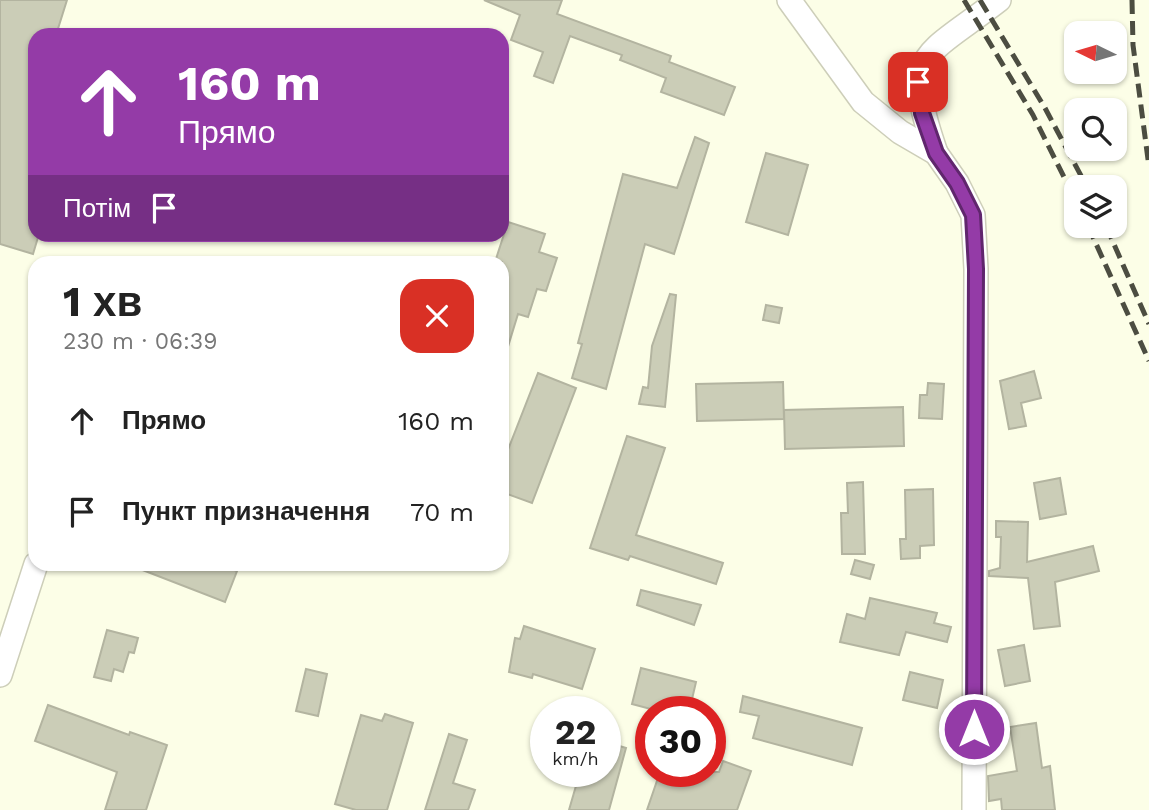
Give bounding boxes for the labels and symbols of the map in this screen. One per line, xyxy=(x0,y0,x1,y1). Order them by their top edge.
north arrow xyxy=(1064,21,1127,84)
pin xyxy=(888,52,948,112)
position arrow xyxy=(937,692,1011,766)
speed limit sign: 30 xyxy=(635,696,726,787)

